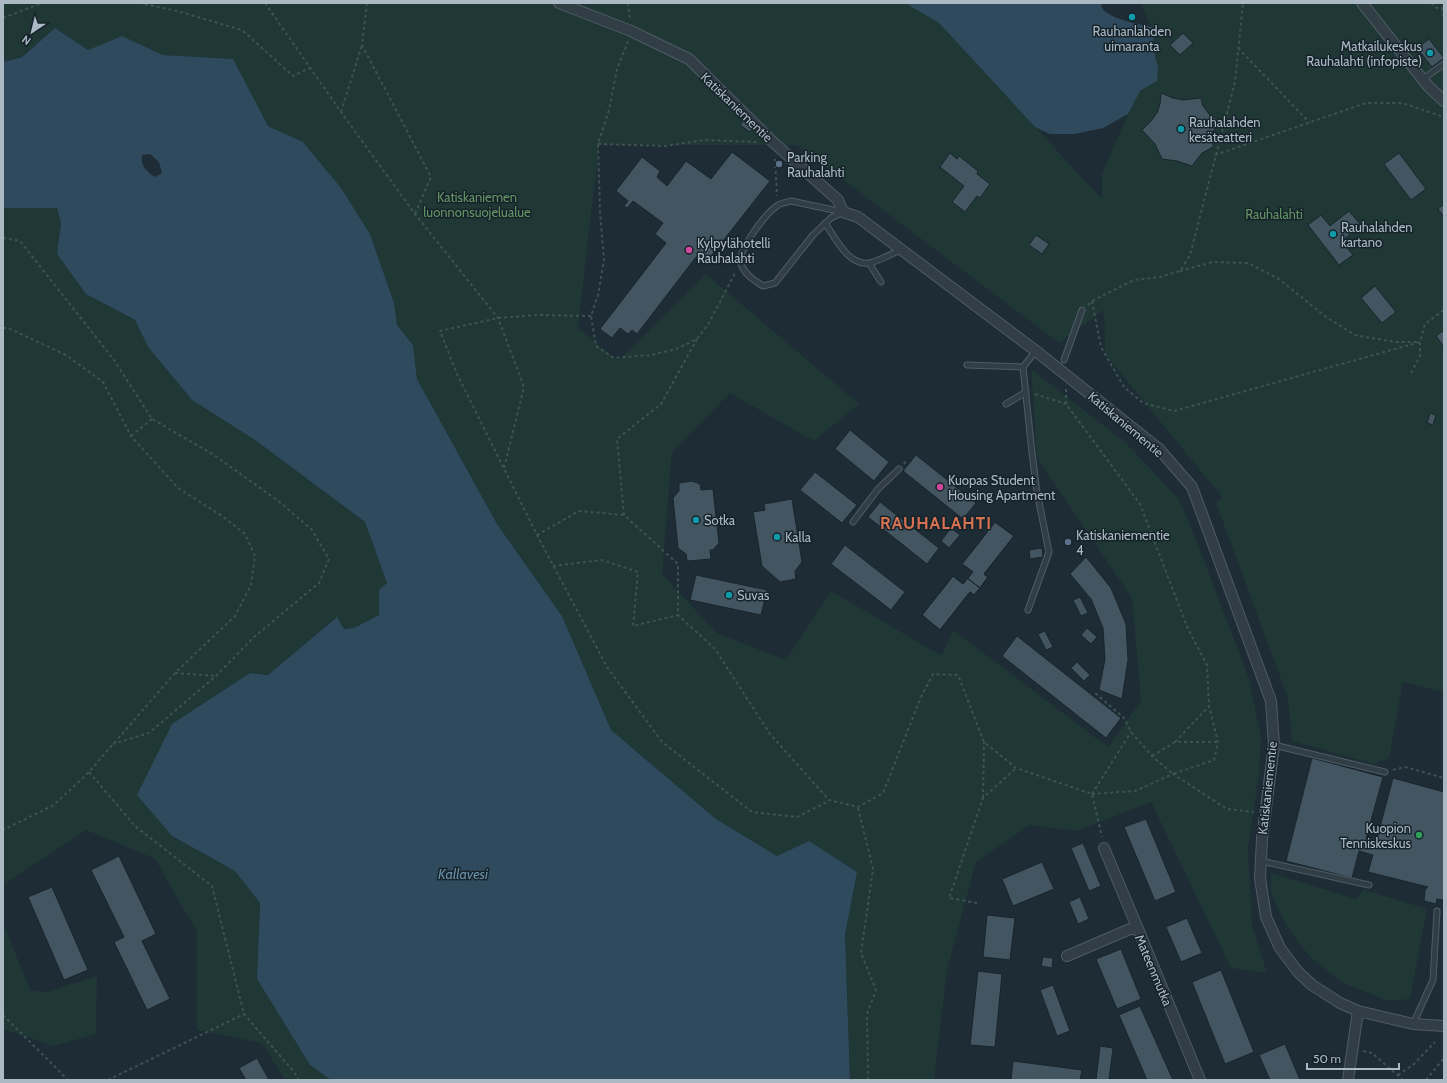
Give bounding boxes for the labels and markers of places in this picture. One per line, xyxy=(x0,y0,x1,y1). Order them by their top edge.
marker: Rauhanlahden uimaranta xyxy=(1127,12,1137,22)
place label: Rauhanlahden uimaranta xyxy=(1093,23,1171,54)
place label: Matkailukeskus Rauhalahti (infopiste) xyxy=(1306,38,1423,69)
marker: Matkailukeskus Rauhalahti (infopiste) xyxy=(1425,48,1435,58)
place label: Rauhalahden kesäteatteri xyxy=(1189,114,1261,145)
marker: Rauhalahden kesäteatteri xyxy=(1176,124,1186,134)
place label: Parking Rauhalahti xyxy=(787,149,845,180)
marker: Parking Rauhalahti xyxy=(774,159,784,169)
place label: Rauhalahden kartano xyxy=(1341,219,1413,250)
marker: Rauhalahden kartano xyxy=(1328,229,1338,239)
place label: Kylpylähotelli Rauhalahti xyxy=(697,235,770,266)
marker: Kylpylähotelli Rauhalahti xyxy=(684,245,694,255)
place label: Kuopas Student Housing Apartment xyxy=(948,472,1056,503)
marker: Kuopas Student Housing Apartment xyxy=(935,482,945,492)
place label: Sotka xyxy=(704,512,736,528)
marker: Sotka xyxy=(691,515,701,525)
place label: Katiskaniementie 4 xyxy=(1076,527,1170,558)
place label: Kalla xyxy=(785,529,812,545)
marker: Kalla xyxy=(772,532,782,542)
marker: Katiskaniementie 4 xyxy=(1063,537,1073,547)
place label: Suvas xyxy=(737,587,770,603)
marker: Suvas xyxy=(724,590,734,600)
place label: Kuopion Tenniskeskus xyxy=(1340,820,1412,851)
marker: Kuopion Tenniskeskus xyxy=(1414,830,1424,840)

